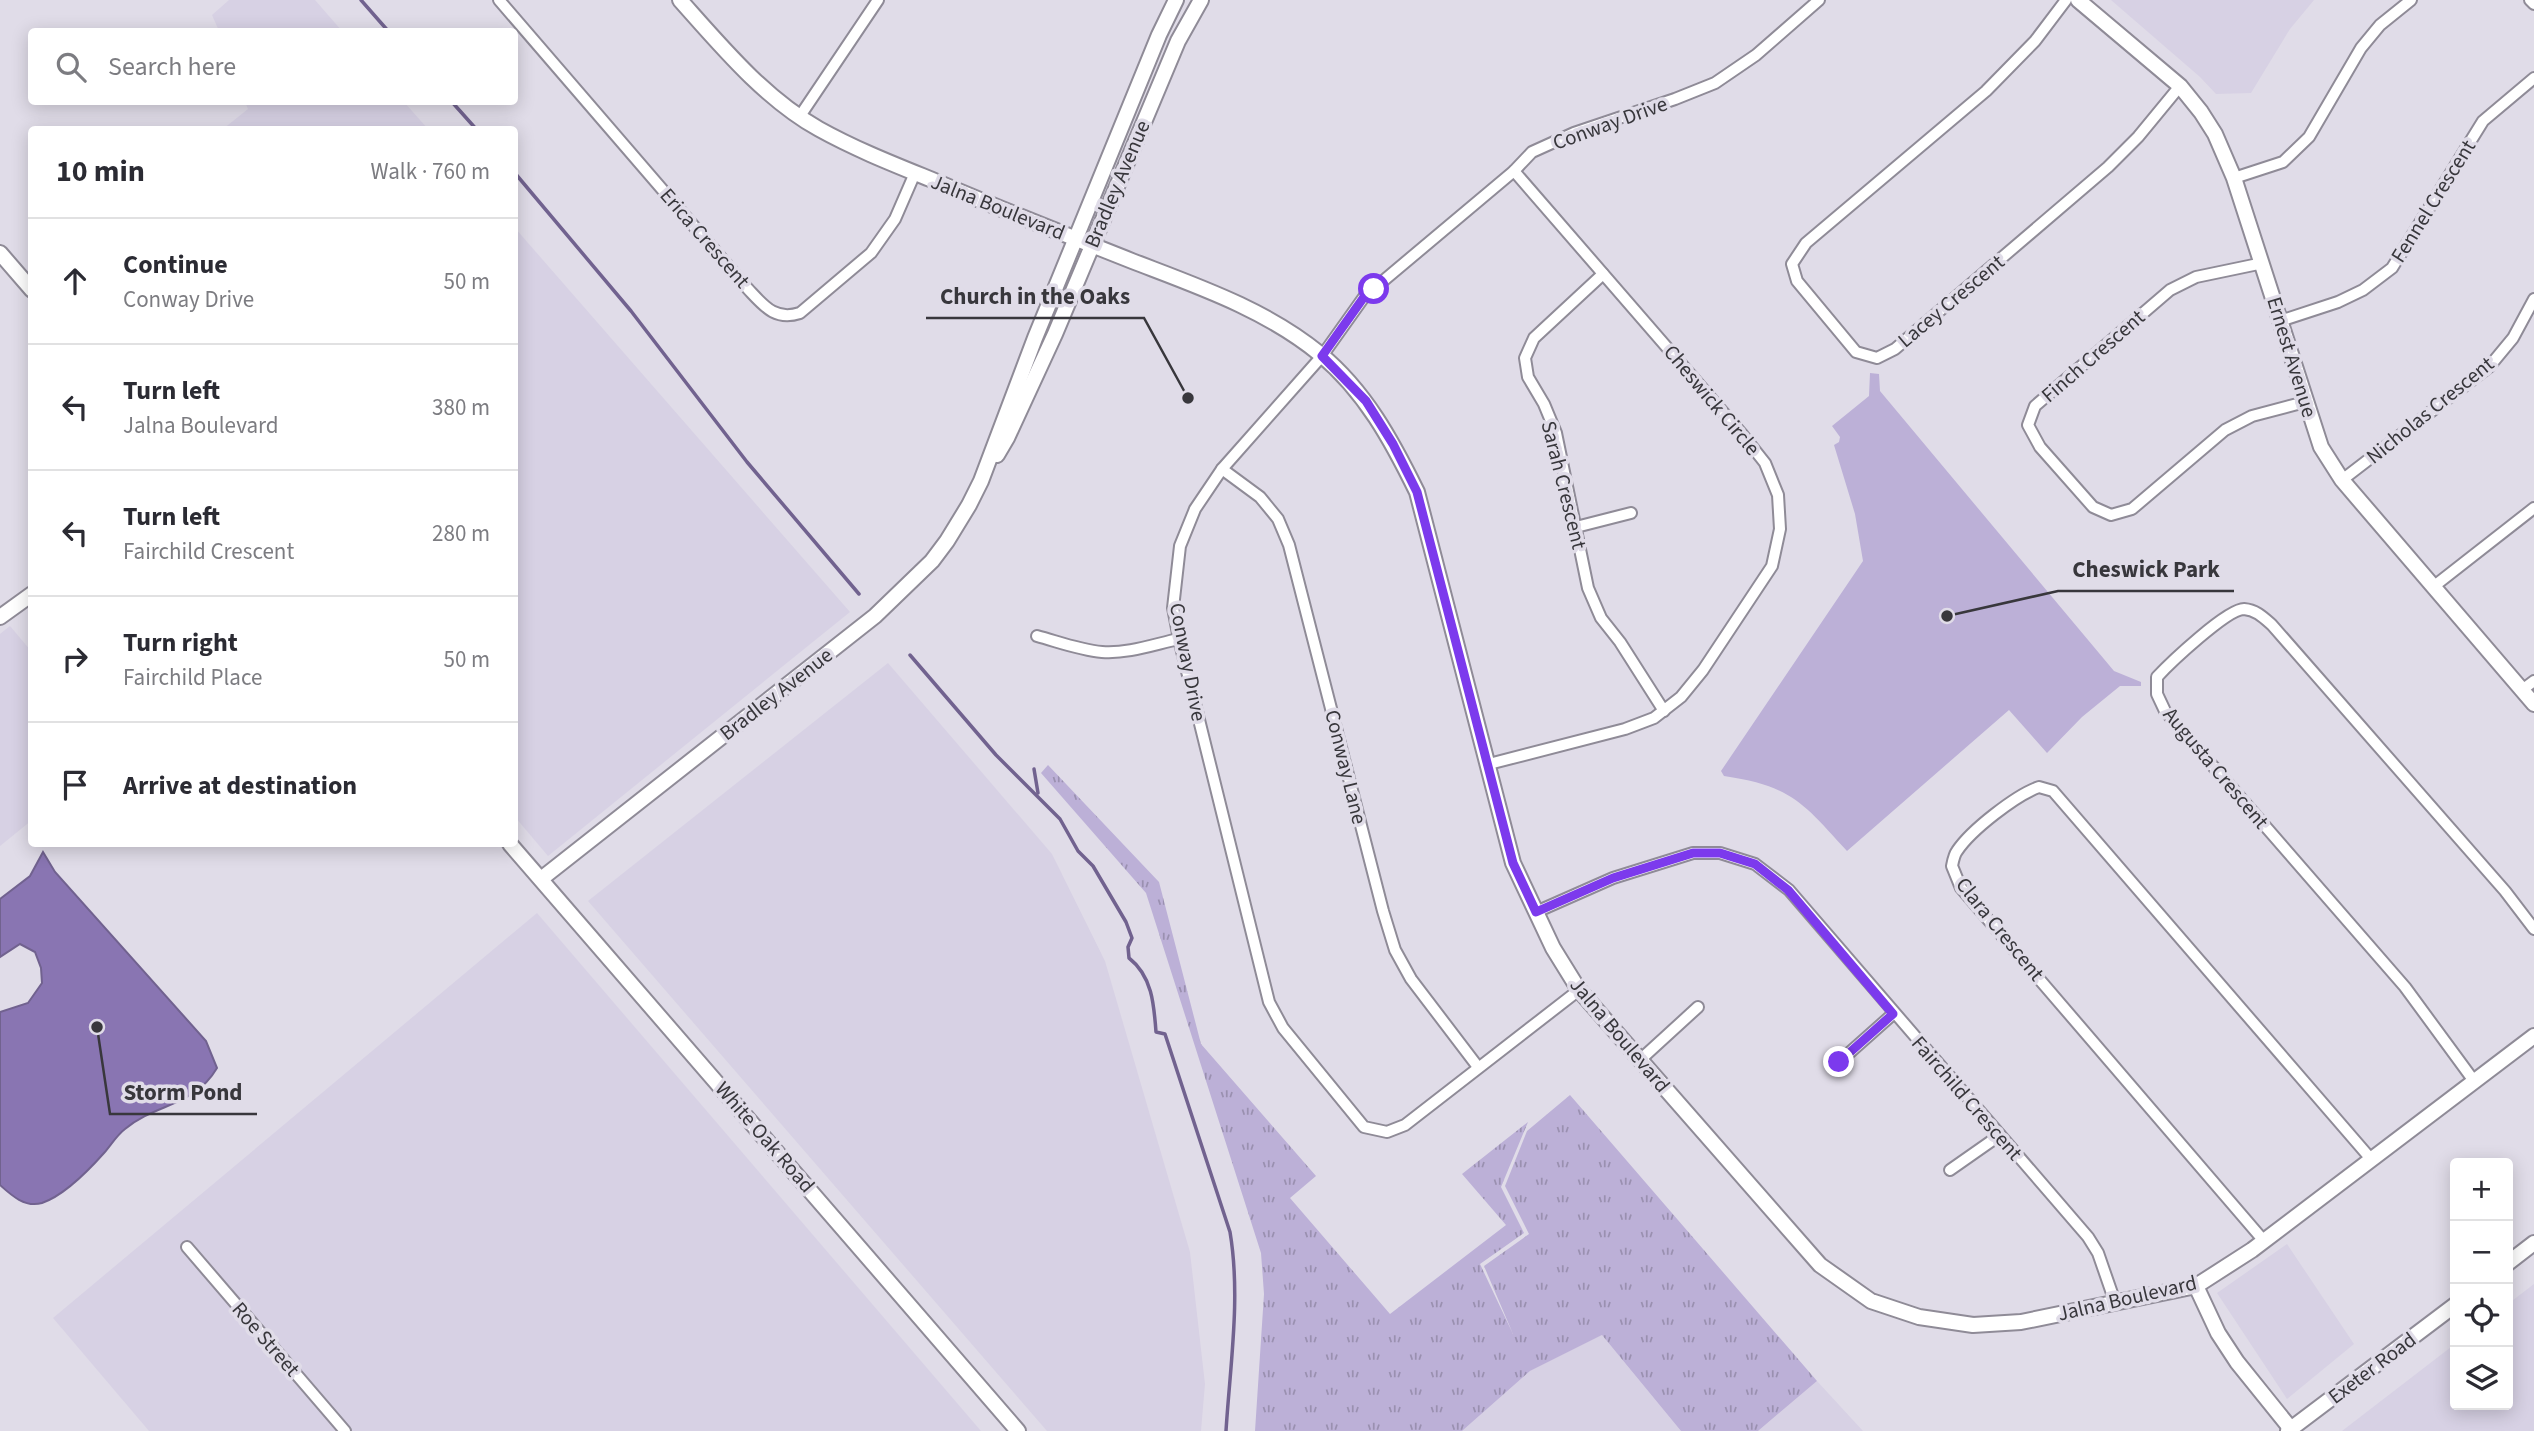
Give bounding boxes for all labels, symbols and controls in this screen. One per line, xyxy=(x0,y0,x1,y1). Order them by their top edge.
search box xyxy=(28,28,518,105)
icon: search xyxy=(52,48,90,86)
text: Search here xyxy=(108,48,236,85)
street label: Conway Drive xyxy=(1549,88,1671,158)
street label: Bradley Avenue xyxy=(1077,116,1157,252)
street label: Fennel Crescent xyxy=(2383,134,2483,268)
text: 10 min xyxy=(56,150,145,193)
text: Walk · 760 m xyxy=(371,155,490,188)
street label: Jalna Boulevard xyxy=(927,166,1069,248)
street label: Erica Crescent xyxy=(653,181,757,295)
text: Continue xyxy=(123,246,228,283)
street label: Lacey Crescent xyxy=(1891,247,2011,355)
icon: ahead xyxy=(56,262,94,300)
text: 50 m xyxy=(443,265,490,298)
route start xyxy=(1358,273,1389,304)
callout: Church in the Oaks xyxy=(926,274,1144,318)
text: Church in the Oaks xyxy=(940,280,1130,313)
text: Conway Drive xyxy=(123,283,254,316)
street label: Ernest Avenue xyxy=(2259,293,2325,421)
street label: Finch Crescent xyxy=(2035,302,2151,410)
street label: Cheswick Circle xyxy=(1657,338,1767,462)
street label: Nicholas Crescent xyxy=(2360,349,2500,471)
text: Turn left xyxy=(123,372,220,409)
icon: left xyxy=(56,388,94,426)
text: 380 m xyxy=(432,391,490,424)
text: Jalna Boulevard xyxy=(123,409,279,442)
street label: Sarah Crescent xyxy=(1534,418,1594,552)
text: Turn left xyxy=(123,498,220,535)
icon: left xyxy=(56,514,94,552)
text: 280 m xyxy=(432,517,490,550)
text: Fairchild Crescent xyxy=(123,535,294,568)
callout: Cheswick Park xyxy=(2058,547,2234,591)
text: Cheswick Park xyxy=(2072,553,2220,586)
street label: Conway Drive xyxy=(1162,600,1214,724)
text: Turn right xyxy=(123,624,238,661)
icon: right xyxy=(56,640,94,678)
street label: Bradley Avenue xyxy=(713,640,839,748)
text: 50 m xyxy=(443,643,490,676)
text: Fairchild Place xyxy=(123,661,262,694)
street label: Augusta Crescent xyxy=(2156,701,2276,835)
street label: Conway Lane xyxy=(1317,707,1375,827)
icon: arrive xyxy=(56,766,94,804)
text: Arrive at destination xyxy=(123,767,357,804)
street label: Clara Crescent xyxy=(1949,871,2051,987)
street label: Jalna Boulevard xyxy=(1563,971,1677,1099)
street label: Fairchild Crescent xyxy=(1904,1029,2030,1167)
route end xyxy=(1823,1046,1854,1077)
callout: Storm Pond xyxy=(110,1070,257,1114)
street label: White Oak Road xyxy=(708,1075,822,1199)
text: Storm Pond xyxy=(123,1076,243,1109)
map controls xyxy=(2450,1158,2513,1410)
button: + xyxy=(2450,1158,2513,1221)
button: − xyxy=(2450,1221,2513,1284)
street label: Jalna Boulevard xyxy=(2054,1267,2200,1329)
button: locate xyxy=(2450,1284,2513,1347)
street label: Roe Street xyxy=(225,1295,307,1383)
street label: Exeter Road xyxy=(2322,1325,2422,1411)
button: layers xyxy=(2450,1347,2513,1410)

